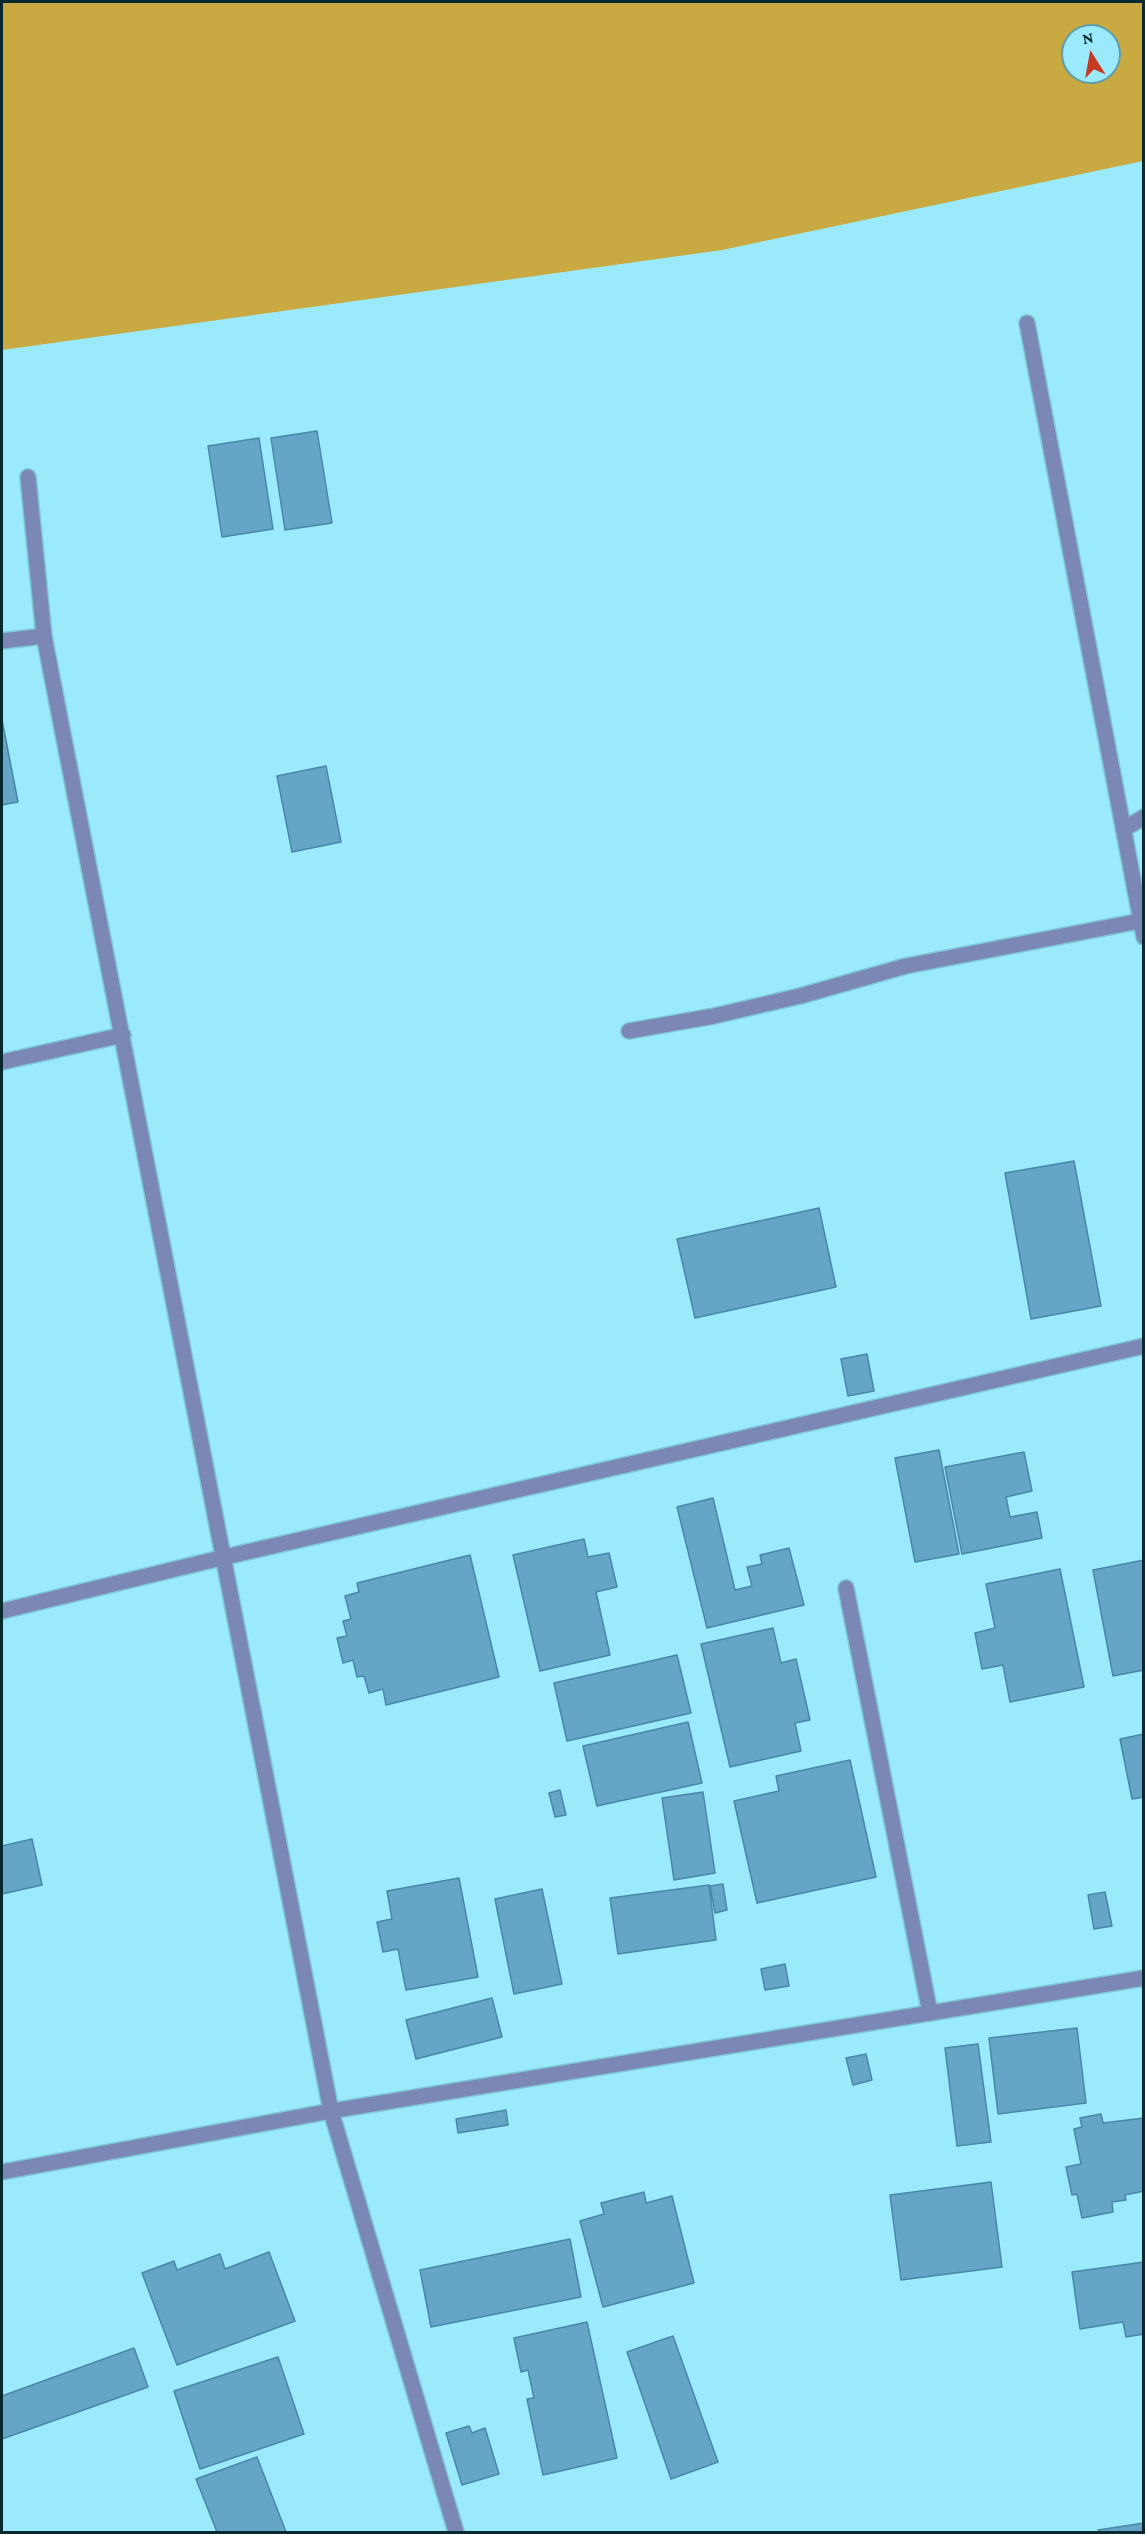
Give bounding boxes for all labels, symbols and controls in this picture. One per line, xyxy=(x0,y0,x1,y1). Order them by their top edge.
north arrow xyxy=(1061,24,1121,84)
text: N xyxy=(1081,28,1095,47)

